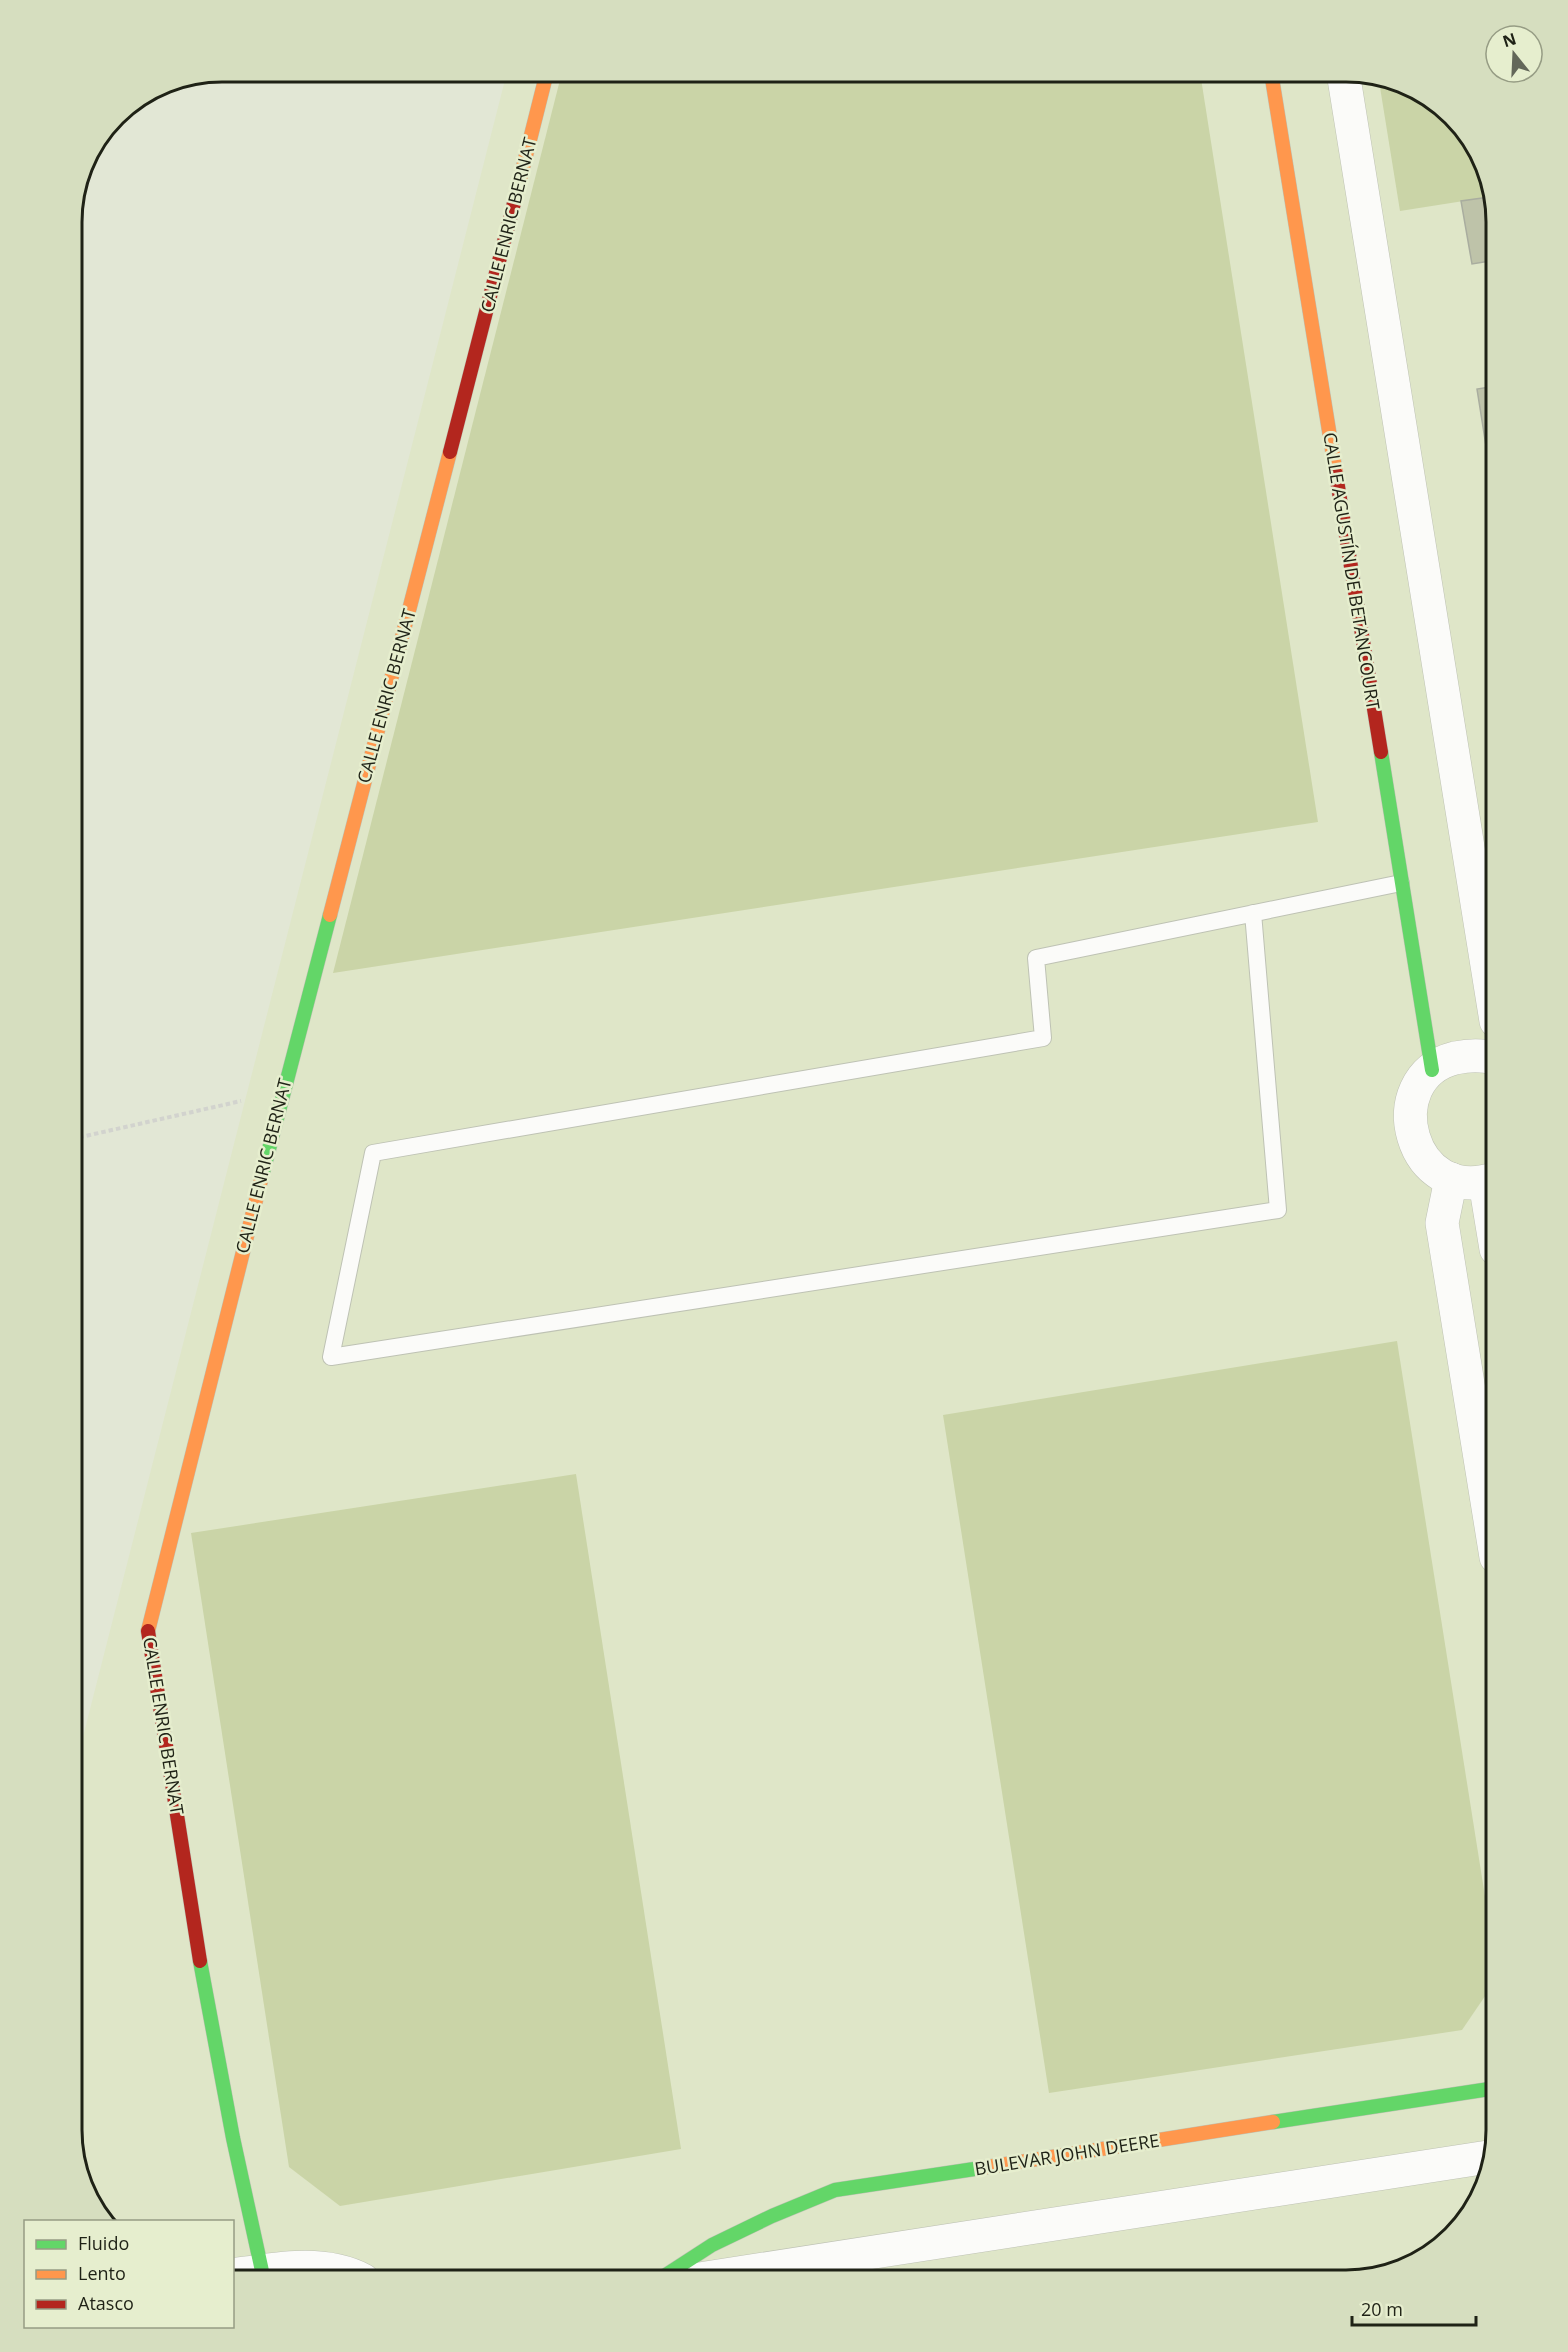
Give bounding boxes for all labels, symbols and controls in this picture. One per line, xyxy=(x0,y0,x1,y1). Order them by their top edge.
north arrow xyxy=(1484,24,1544,84)
text: N xyxy=(1500,27,1519,52)
street label: CALLE ENRIC BERNAT xyxy=(475,135,541,315)
street label: CALLE AGUSTÍN DE BETANCOURT xyxy=(1318,430,1386,711)
street label: CALLE ENRIC BERNAT xyxy=(351,606,421,786)
street label: CALLE ENRIC BERNAT xyxy=(230,1076,296,1256)
street label: CALLE ENRIC BERNAT xyxy=(138,1635,190,1816)
street label: BULEVAR JOHN DEERE xyxy=(973,2128,1161,2180)
legend xyxy=(24,2220,234,2328)
text: Fluido xyxy=(78,2231,129,2255)
text: Lento xyxy=(78,2261,126,2285)
scale bar xyxy=(1352,2289,1476,2327)
text: Atasco xyxy=(78,2291,134,2315)
text: 20 m xyxy=(1361,2297,1403,2321)

